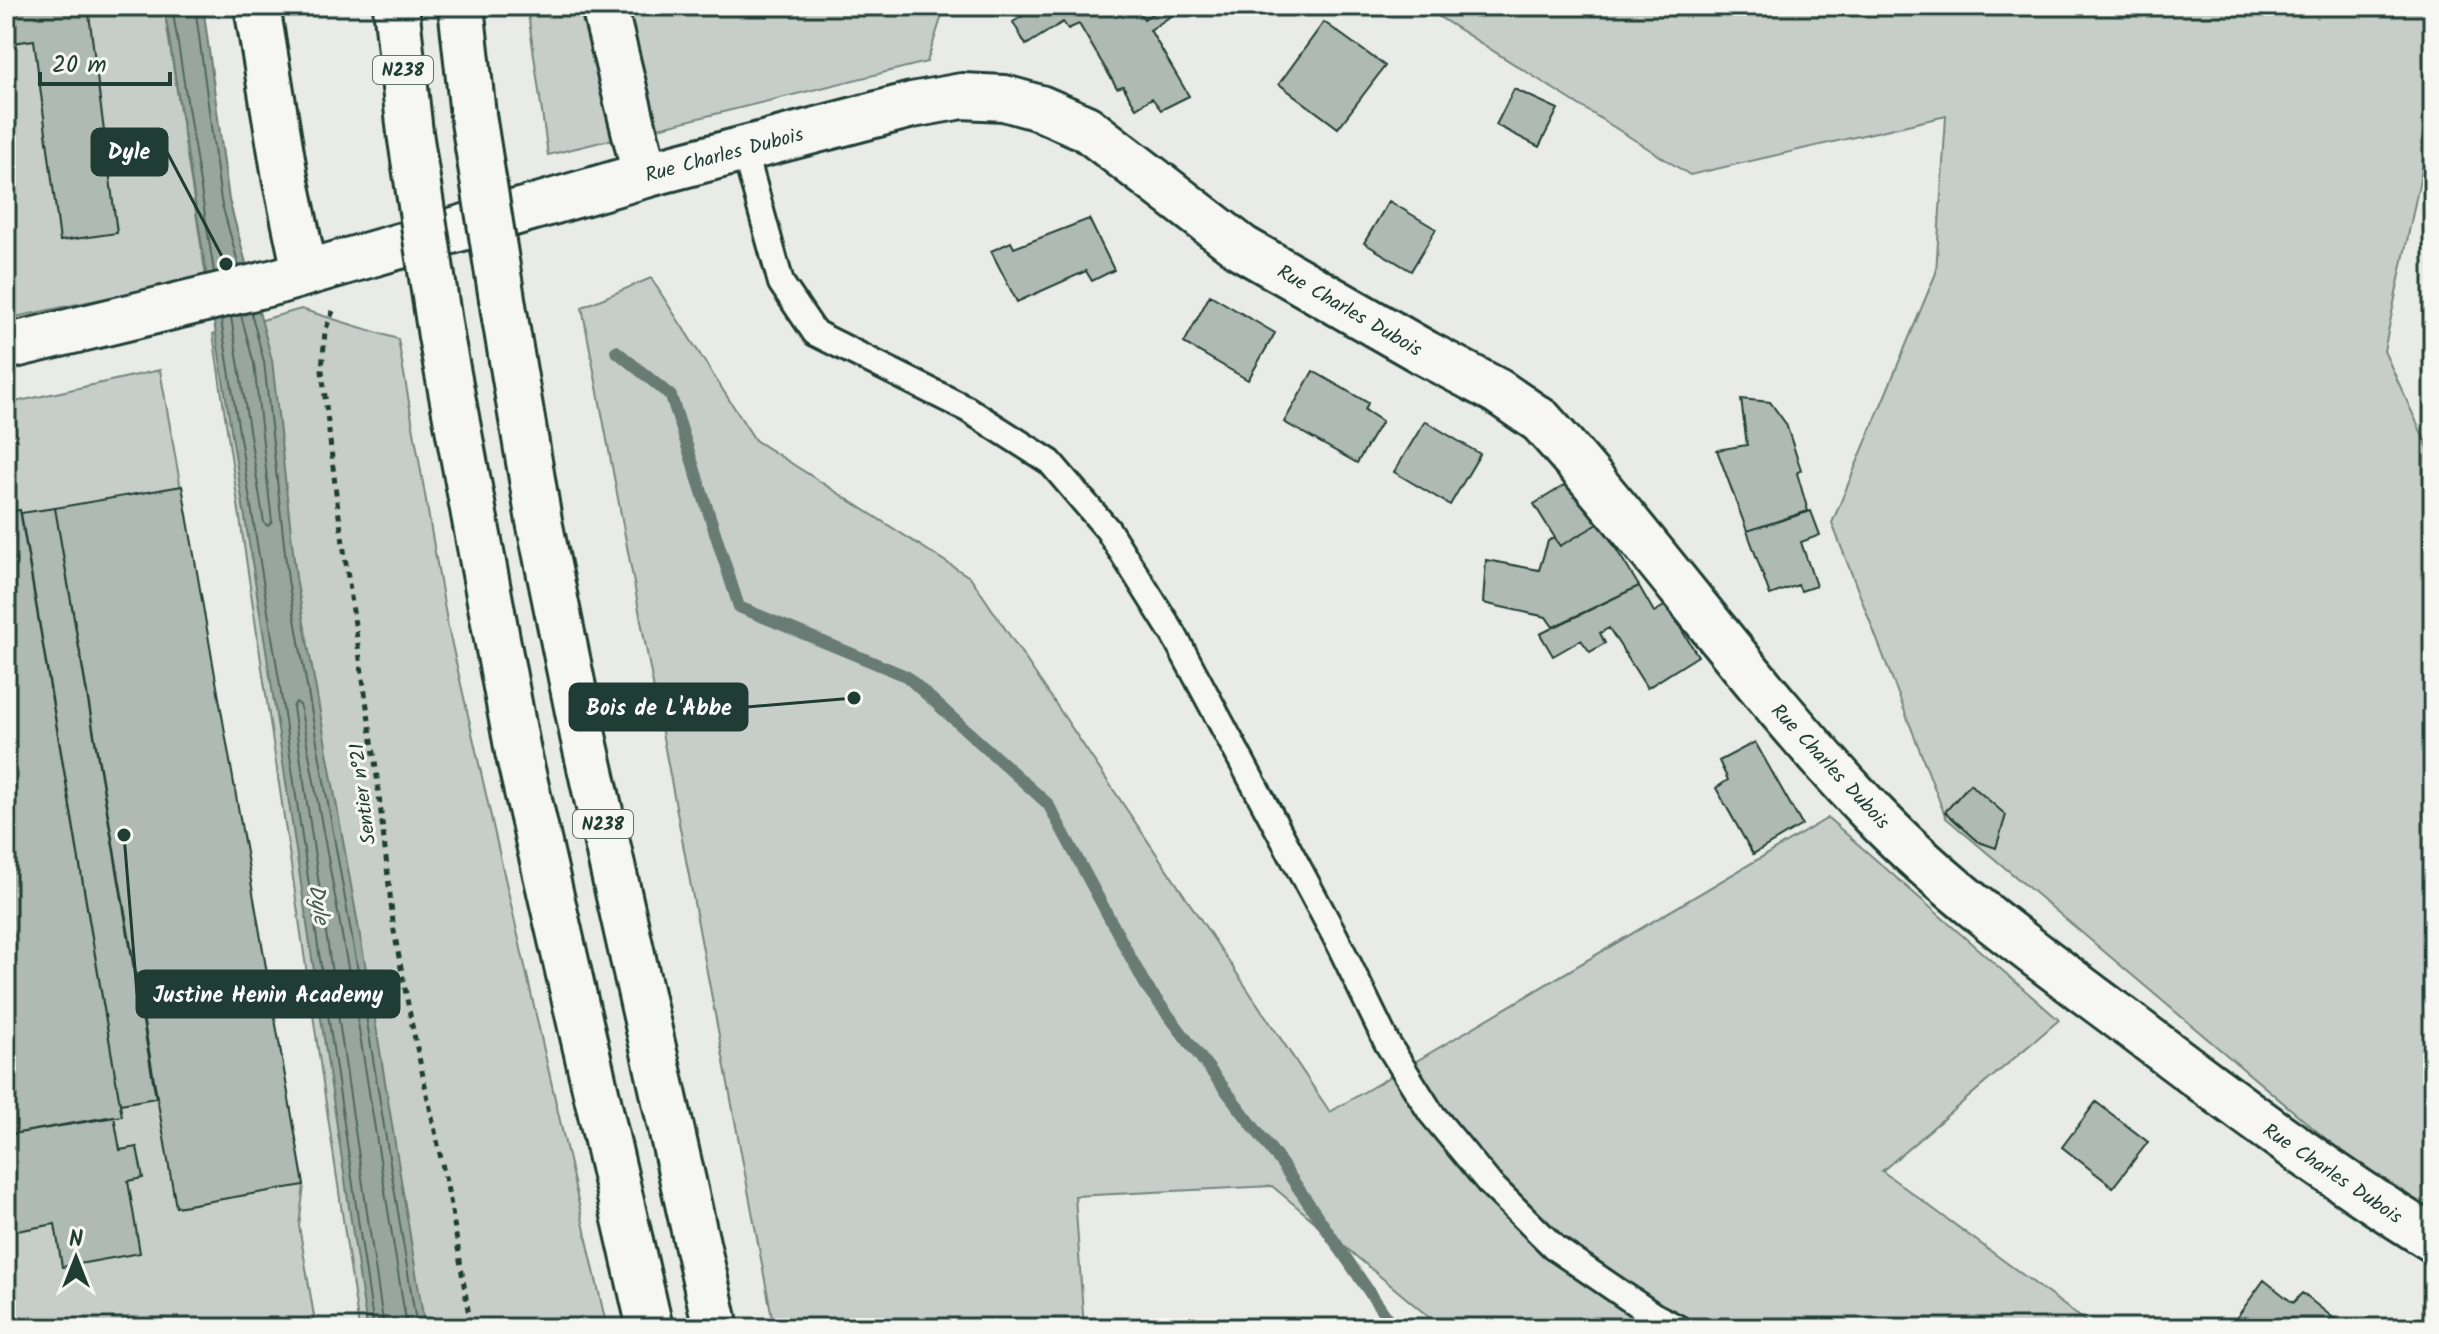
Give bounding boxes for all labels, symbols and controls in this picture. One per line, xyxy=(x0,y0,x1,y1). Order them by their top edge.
scale bar xyxy=(40,36,170,86)
text: 20 m xyxy=(52,46,107,85)
road number: N238 xyxy=(373,56,433,84)
street label: Rue Charles Dubois xyxy=(642,119,808,192)
callout: Dyle xyxy=(92,129,167,175)
text: Dyle xyxy=(108,136,151,171)
street label: Rue Charles Dubois xyxy=(1270,257,1428,367)
callout: Bois de L'Abbe xyxy=(570,684,747,730)
text: Bois de L'Abbe xyxy=(586,692,732,727)
street label: Rue Charles Dubois xyxy=(1762,697,1897,838)
street label: Sentier n°21 xyxy=(342,741,386,846)
road number: N238 xyxy=(573,810,633,838)
water label: Dyle xyxy=(297,882,338,929)
callout: Justine Henin Academy xyxy=(137,971,399,1017)
text: Justine Henin Academy xyxy=(153,979,384,1014)
street label: Rue Charles Dubois xyxy=(2255,1116,2409,1234)
north arrow xyxy=(36,1218,116,1298)
text: N xyxy=(69,1223,83,1258)

